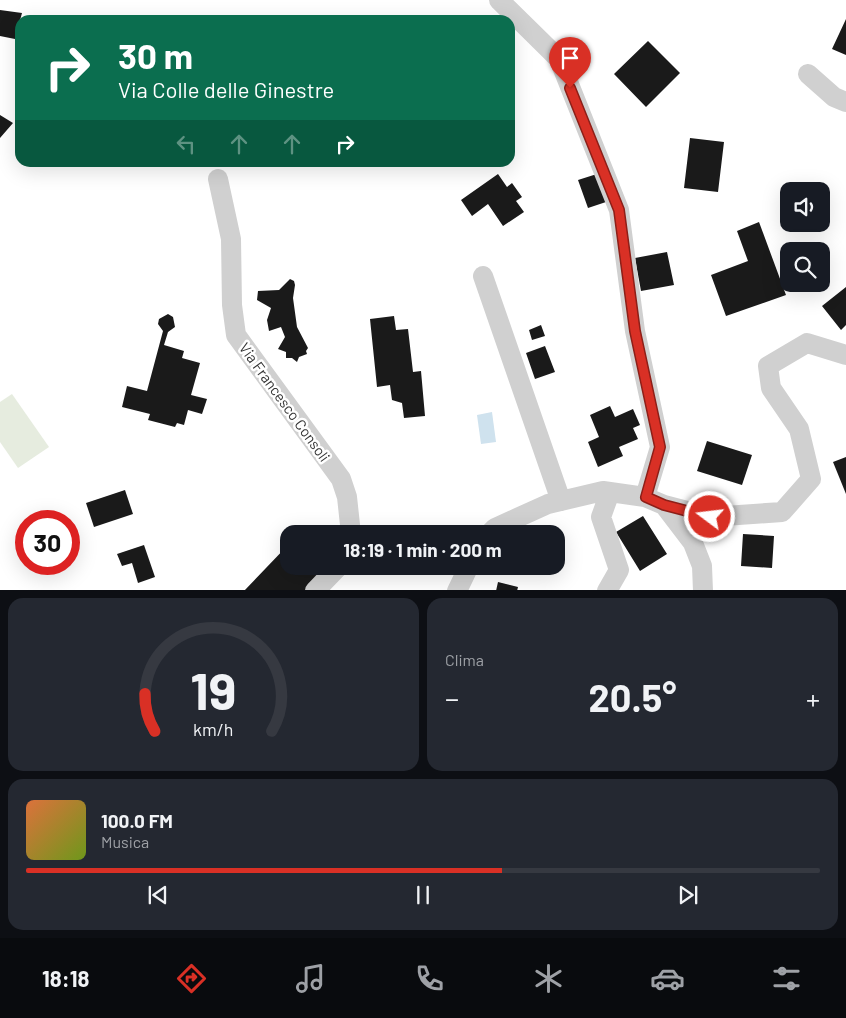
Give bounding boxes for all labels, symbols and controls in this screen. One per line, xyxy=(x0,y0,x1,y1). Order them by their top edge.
text: 30 m xyxy=(118,34,193,76)
icon: right xyxy=(35,35,100,100)
pin xyxy=(549,37,591,88)
icon: arrive xyxy=(556,44,584,72)
text: Via Colle delle Ginestre xyxy=(118,76,334,102)
icon: left xyxy=(172,130,200,158)
icon: ahead xyxy=(225,130,253,158)
icon: ahead xyxy=(278,130,306,158)
icon: right xyxy=(331,130,359,158)
map controls xyxy=(780,182,830,292)
button: sound xyxy=(780,182,830,232)
button: search xyxy=(780,242,830,292)
street label: Via Francesco Consoli xyxy=(236,339,334,465)
position arrow xyxy=(683,490,735,542)
speed limit sign: 30 xyxy=(15,510,80,575)
text: 18:19 · 1 min · 200 m xyxy=(343,538,502,561)
text: Clima xyxy=(445,650,484,669)
text: 19 xyxy=(190,658,237,720)
text: 20.5° xyxy=(589,674,676,720)
text: − xyxy=(445,681,459,715)
text: + xyxy=(806,681,820,715)
text: km/h xyxy=(193,718,234,740)
text: 100.0 FM xyxy=(101,809,173,832)
text: Musica xyxy=(101,832,149,851)
icon: previous xyxy=(144,881,172,909)
icon: pause xyxy=(409,881,437,909)
icon: next xyxy=(674,881,702,909)
icon: directions xyxy=(174,961,209,996)
icon: music xyxy=(293,961,328,996)
icon: phone xyxy=(412,961,447,996)
icon: climate xyxy=(531,961,566,996)
icon: car xyxy=(650,961,685,996)
icon: filters xyxy=(769,961,804,996)
text: 18:18 xyxy=(42,965,89,991)

